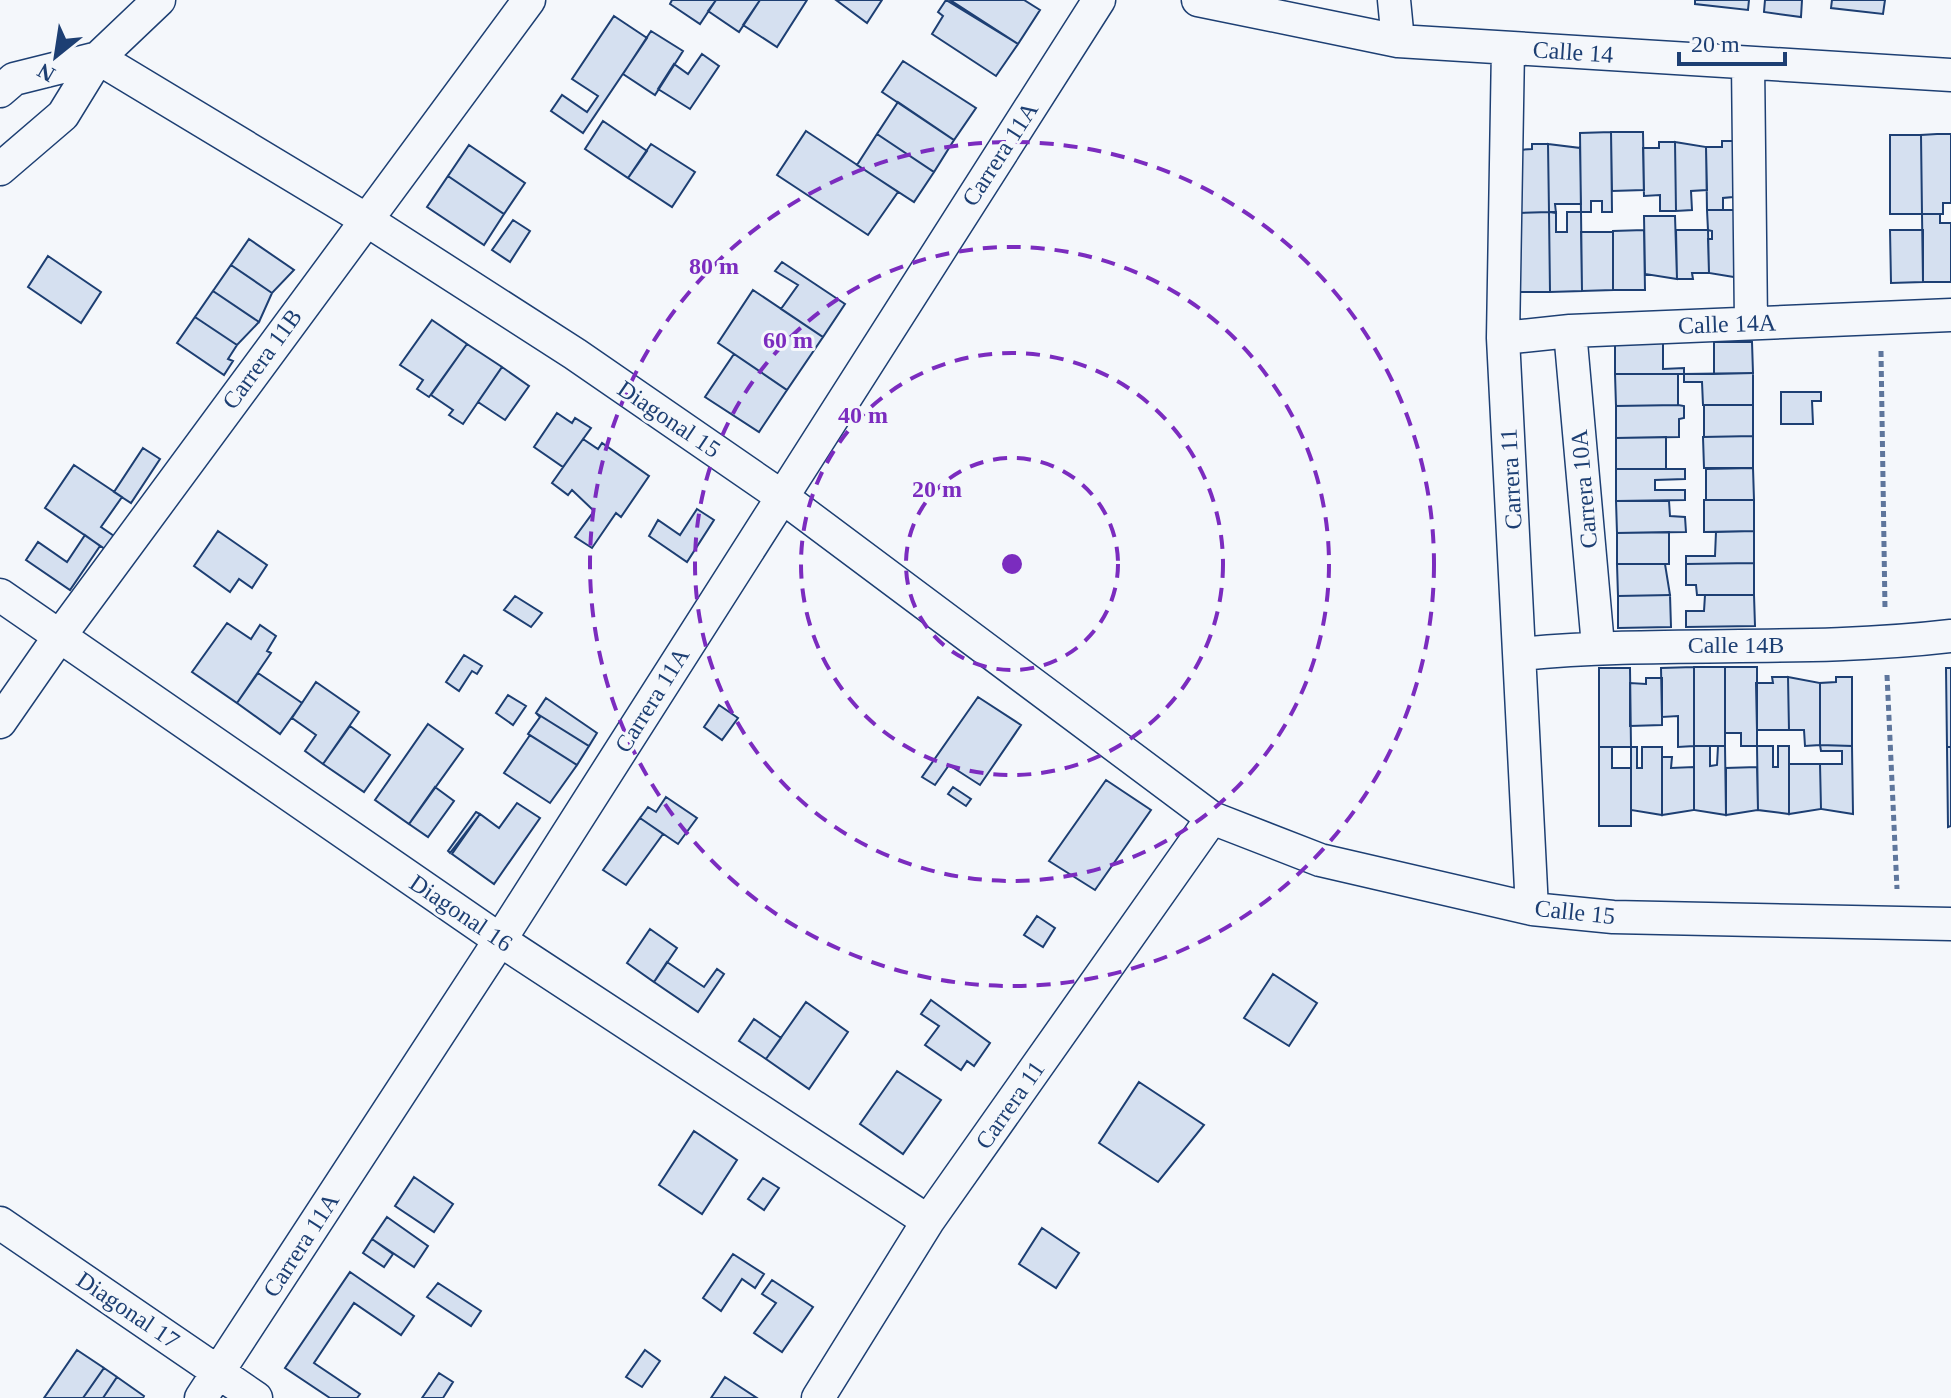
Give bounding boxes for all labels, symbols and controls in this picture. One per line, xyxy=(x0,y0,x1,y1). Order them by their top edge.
north arrow xyxy=(16,16,96,96)
scale bar xyxy=(1679,16,1785,66)
text: 20 m xyxy=(1691,31,1740,57)
street label: Calle 14 xyxy=(1532,36,1614,68)
text: N xyxy=(33,58,59,88)
street label: Carrera 11A xyxy=(957,97,1044,211)
text: 80 m xyxy=(689,253,739,279)
street label: Carrera 11B xyxy=(217,304,307,414)
street label: Calle 14A xyxy=(1678,309,1777,339)
text: 60 m xyxy=(763,327,813,353)
street label: Diagonal 15 xyxy=(613,375,725,463)
text: 40 m xyxy=(838,402,888,428)
street label: Carrera 11 xyxy=(1495,428,1527,530)
street label: Carrera 10A xyxy=(1566,428,1602,550)
text: 20 m xyxy=(912,476,962,502)
centre of rings xyxy=(998,550,1026,578)
street label: Calle 14B xyxy=(1688,632,1784,658)
street label: Carrera 11A xyxy=(610,642,695,757)
street label: Diagonal 16 xyxy=(405,869,517,957)
street label: Calle 15 xyxy=(1534,895,1616,929)
street label: Carrera 11 xyxy=(970,1056,1050,1154)
street label: Carrera 11A xyxy=(258,1188,345,1302)
street label: Diagonal 17 xyxy=(72,1266,184,1354)

